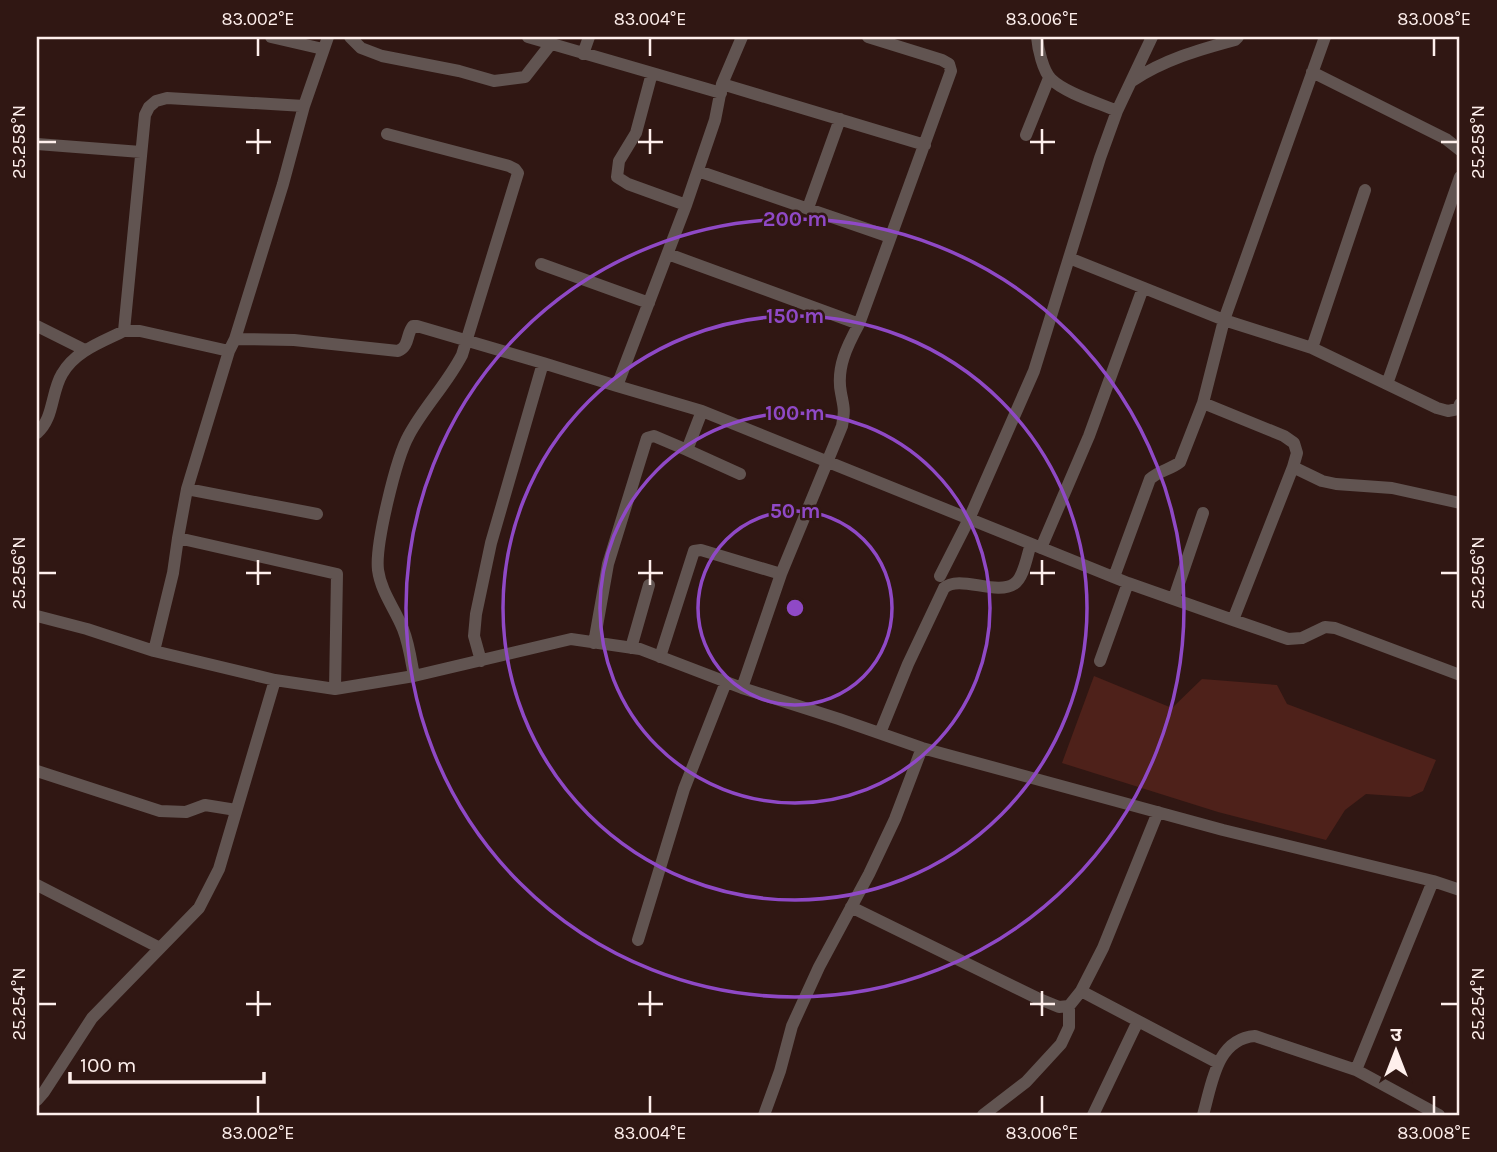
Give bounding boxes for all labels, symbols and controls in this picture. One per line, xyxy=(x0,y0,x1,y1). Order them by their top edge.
text: 83.002°E xyxy=(222,8,294,30)
text: 83.004°E xyxy=(614,8,686,30)
text: 83.006°E xyxy=(1006,8,1078,30)
text: 83.008°E xyxy=(1397,8,1471,30)
text: 25.258°N xyxy=(8,105,30,179)
text: 25.258°N xyxy=(1467,105,1489,179)
text: 200 m xyxy=(763,207,827,231)
text: 150 m xyxy=(766,304,824,328)
text: 100 m xyxy=(765,401,825,425)
text: 50 m xyxy=(770,499,820,523)
text: 25.256°N xyxy=(8,536,30,610)
text: 25.256°N xyxy=(1467,536,1489,610)
centre of rings xyxy=(783,596,807,620)
text: 25.254°N xyxy=(8,968,30,1040)
text: 25.254°N xyxy=(1467,968,1489,1040)
north arrow xyxy=(1360,1016,1430,1086)
text: उ xyxy=(1390,1024,1402,1046)
scale bar xyxy=(70,1040,264,1084)
text: 100 m xyxy=(80,1053,137,1077)
text: 83.002°E xyxy=(222,1122,294,1144)
text: 83.004°E xyxy=(614,1122,686,1144)
text: 83.006°E xyxy=(1006,1122,1078,1144)
text: 83.008°E xyxy=(1397,1122,1471,1144)

